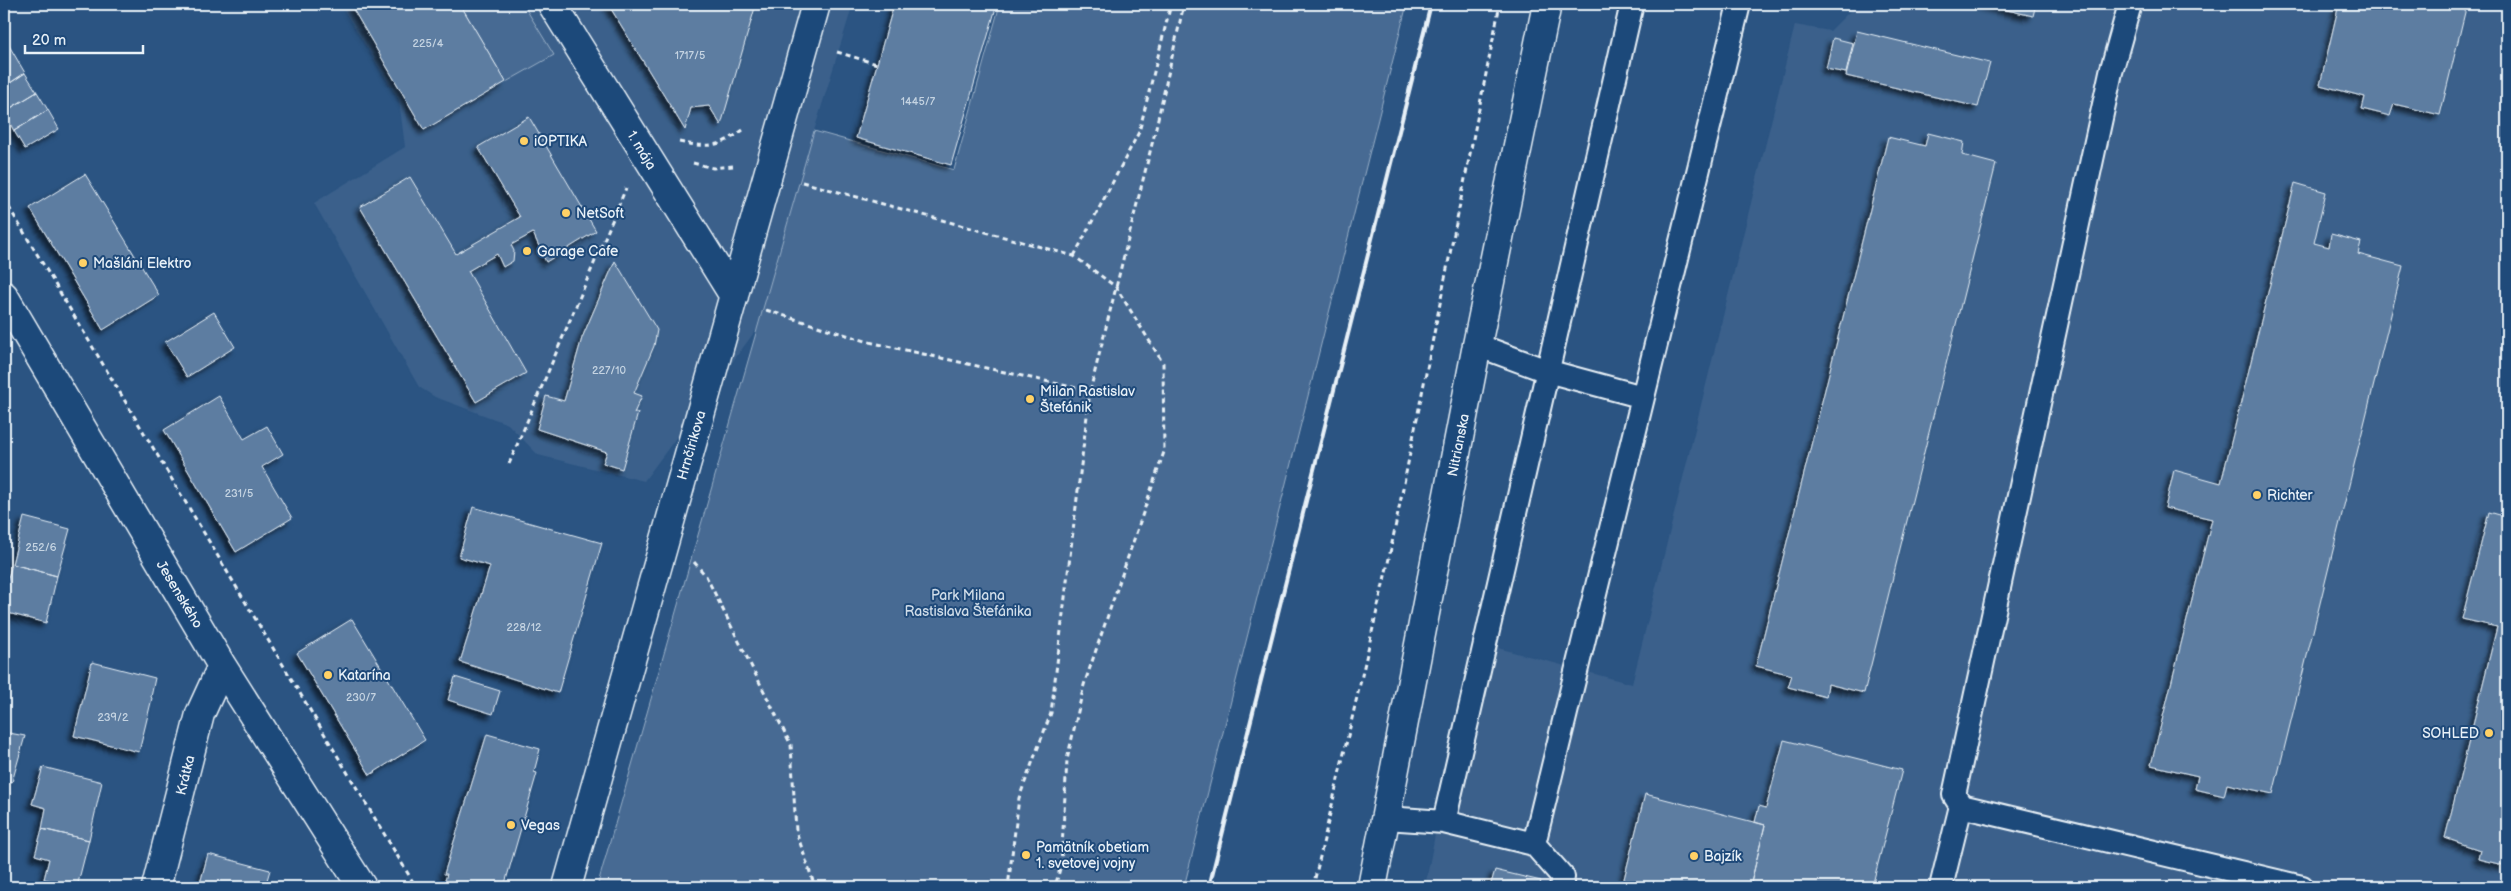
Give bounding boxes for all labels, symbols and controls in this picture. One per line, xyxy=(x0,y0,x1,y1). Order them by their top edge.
scale bar xyxy=(25,22,142,54)
text: 20 m xyxy=(32,31,66,50)
house number: 225/4 xyxy=(413,37,444,50)
house number: 1717/5 xyxy=(675,49,705,62)
house number: 1445/7 xyxy=(901,95,936,108)
street label: 1. mája xyxy=(623,128,660,173)
place label: iOPTIKA xyxy=(534,133,588,150)
marker: iOPTIKA xyxy=(518,135,530,147)
place label: NetSoft xyxy=(576,205,625,222)
marker: NetSoft xyxy=(560,207,572,219)
place label: Garage Cafe xyxy=(537,243,618,260)
marker: Garage Cafe xyxy=(521,245,533,257)
place label: Mašláni Elektro xyxy=(93,255,192,272)
marker: Mašláni Elektro xyxy=(77,257,89,269)
house number: 227/10 xyxy=(592,364,627,377)
place label: Milan Rastislav Štefánik xyxy=(1040,383,1135,416)
marker: Milan Rastislav Štefánik xyxy=(1024,393,1036,405)
street label: Hrnčírikova xyxy=(673,408,710,482)
street label: Nitrianska xyxy=(1444,412,1473,478)
house number: 231/5 xyxy=(225,487,253,500)
place label: Richter xyxy=(2267,487,2314,504)
marker: Richter xyxy=(2251,489,2263,501)
house number: 252/6 xyxy=(26,541,57,554)
street label: Jesenského xyxy=(153,557,206,631)
park label: Park Milana Rastislava Štefánika xyxy=(904,587,1032,620)
house number: 228/12 xyxy=(506,621,542,634)
place label: Katarína xyxy=(338,667,391,684)
marker: Katarína xyxy=(322,669,334,681)
house number: 230/7 xyxy=(346,691,377,704)
house number: 239/2 xyxy=(98,711,129,724)
place label: SOHLED xyxy=(2422,725,2479,742)
marker: SOHLED xyxy=(2483,727,2495,739)
street label: Krátka xyxy=(172,753,199,797)
place label: Vegas xyxy=(521,817,560,834)
marker: Vegas xyxy=(505,819,517,831)
place label: Pamätník obetiam 1. svetovej vojny xyxy=(1036,839,1149,872)
place label: Bajzík xyxy=(1704,848,1742,865)
marker: Pamätník obetiam 1. svetovej vojny xyxy=(1020,849,1032,861)
marker: Bajzík xyxy=(1688,850,1700,862)

